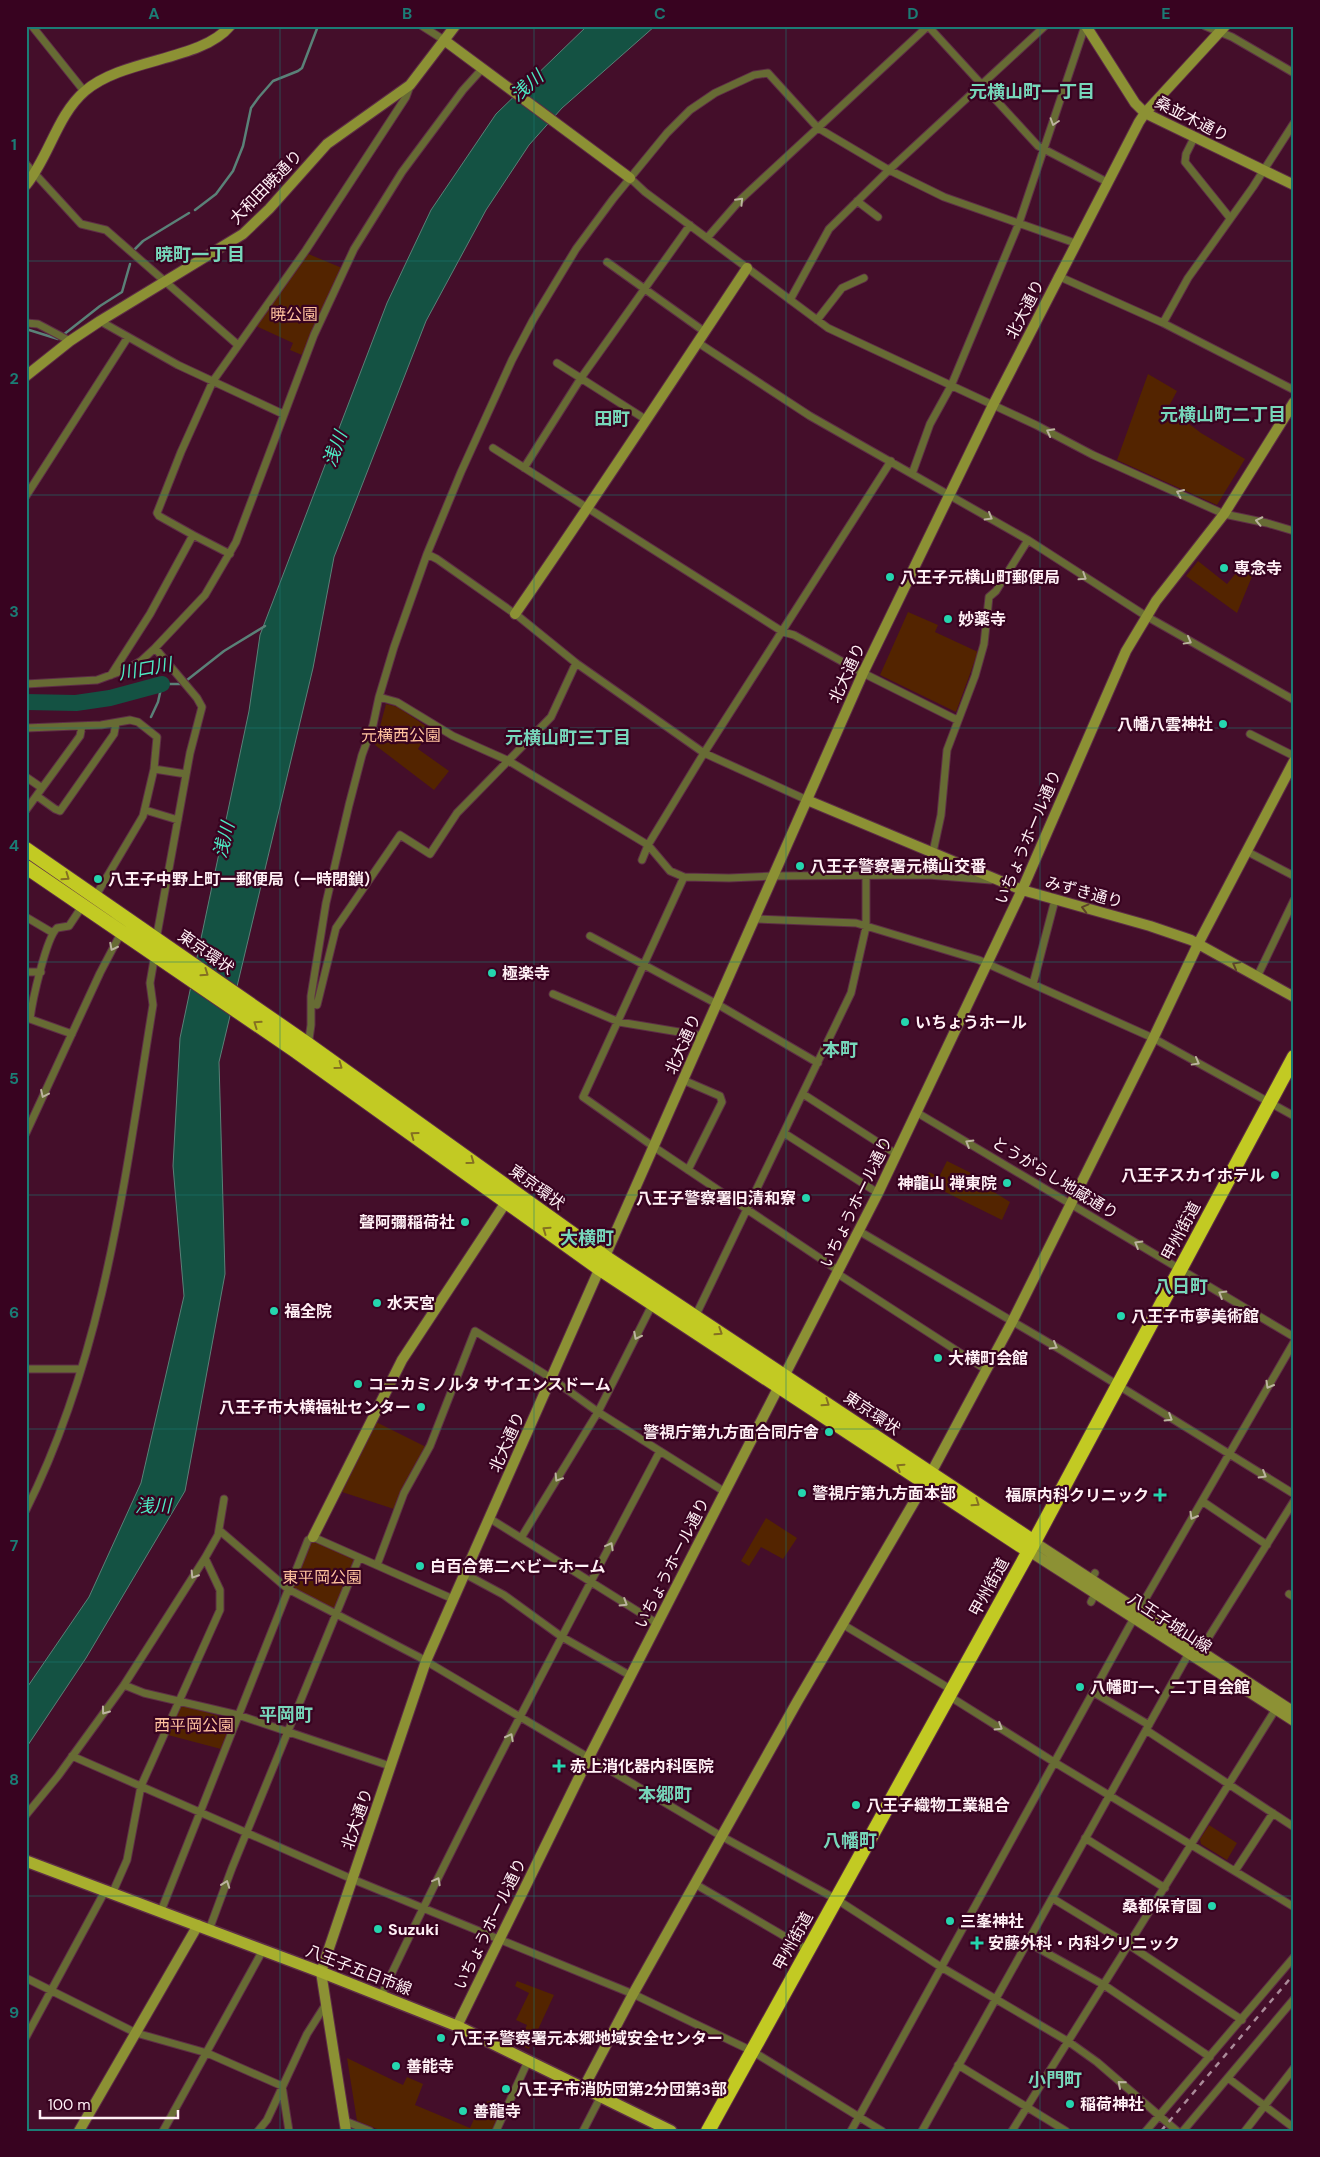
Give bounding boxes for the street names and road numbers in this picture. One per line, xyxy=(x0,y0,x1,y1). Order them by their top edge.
street label: 桑並木通り xyxy=(1152,91,1232,147)
street label: 大和田暁通り xyxy=(225,145,307,229)
street label: 北大通り xyxy=(1001,276,1049,342)
street label: 北大通り xyxy=(824,640,870,706)
street label: いちょうホール通り xyxy=(990,767,1066,907)
street label: みずき通り xyxy=(1043,872,1125,912)
street label: 東京環状 xyxy=(174,925,238,979)
street label: 北大通り xyxy=(660,1010,706,1078)
street label: とうがらし地蔵通り xyxy=(988,1132,1122,1224)
street label: いちょうホール通り xyxy=(815,1133,897,1271)
street label: 東京環状 xyxy=(505,1160,569,1214)
street label: 甲州街道 xyxy=(1157,1198,1205,1264)
street label: 東京環状 xyxy=(840,1386,904,1440)
street label: 北大通り xyxy=(484,1408,530,1476)
street label: いちょうホール通り xyxy=(630,1494,714,1632)
street label: 甲州街道 xyxy=(964,1554,1014,1620)
street label: 八王子城山線 xyxy=(1124,1588,1216,1658)
street label: 北大通り xyxy=(337,1785,377,1853)
street label: いちょうホール通り xyxy=(449,1855,531,1993)
street label: 甲州街道 xyxy=(768,1908,818,1974)
street label: 八王子五日市線 xyxy=(303,1940,415,2000)

